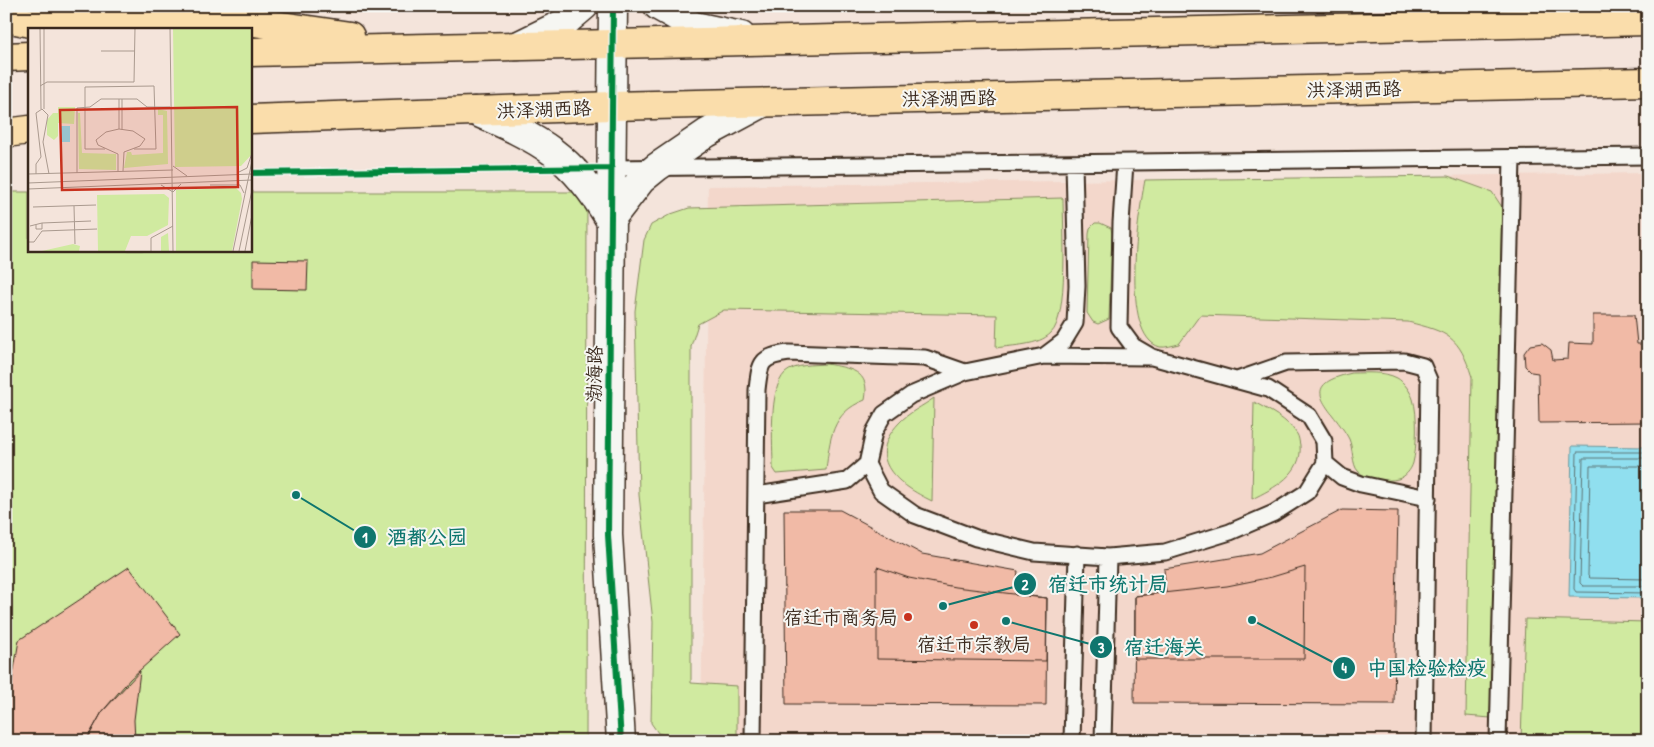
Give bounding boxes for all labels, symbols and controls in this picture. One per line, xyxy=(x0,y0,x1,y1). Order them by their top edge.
inset map xyxy=(28,28,251,251)
street label: 洪泽湖西路 xyxy=(1306,75,1402,103)
street label: 洪泽湖西路 xyxy=(901,84,997,112)
street label: 洪泽湖西路 xyxy=(496,94,592,124)
street label: 渤海路 xyxy=(581,345,607,403)
callout: 酒都公园 xyxy=(352,520,477,555)
text: 酒都公园 xyxy=(387,523,467,550)
text: 1 xyxy=(362,527,368,548)
callout: 宿迁市统计局 xyxy=(1013,567,1178,602)
text: 宿迁市统计局 xyxy=(1048,570,1168,597)
text: 2 xyxy=(1021,574,1029,595)
place label: 宿迁市商务局 xyxy=(784,604,898,630)
marker: 宿迁市商务局 xyxy=(902,611,914,623)
marker: 宿迁市宗教局 xyxy=(968,619,980,631)
callout: 宿迁海关 xyxy=(1089,630,1214,665)
place label: 宿迁市宗教局 xyxy=(917,631,1031,657)
text: 宿迁海关 xyxy=(1124,633,1204,660)
text: 3 xyxy=(1098,637,1105,658)
callout: 中国检验检疫 xyxy=(1332,650,1497,685)
text: 中国检验检疫 xyxy=(1367,654,1487,681)
text: 4 xyxy=(1341,657,1347,678)

